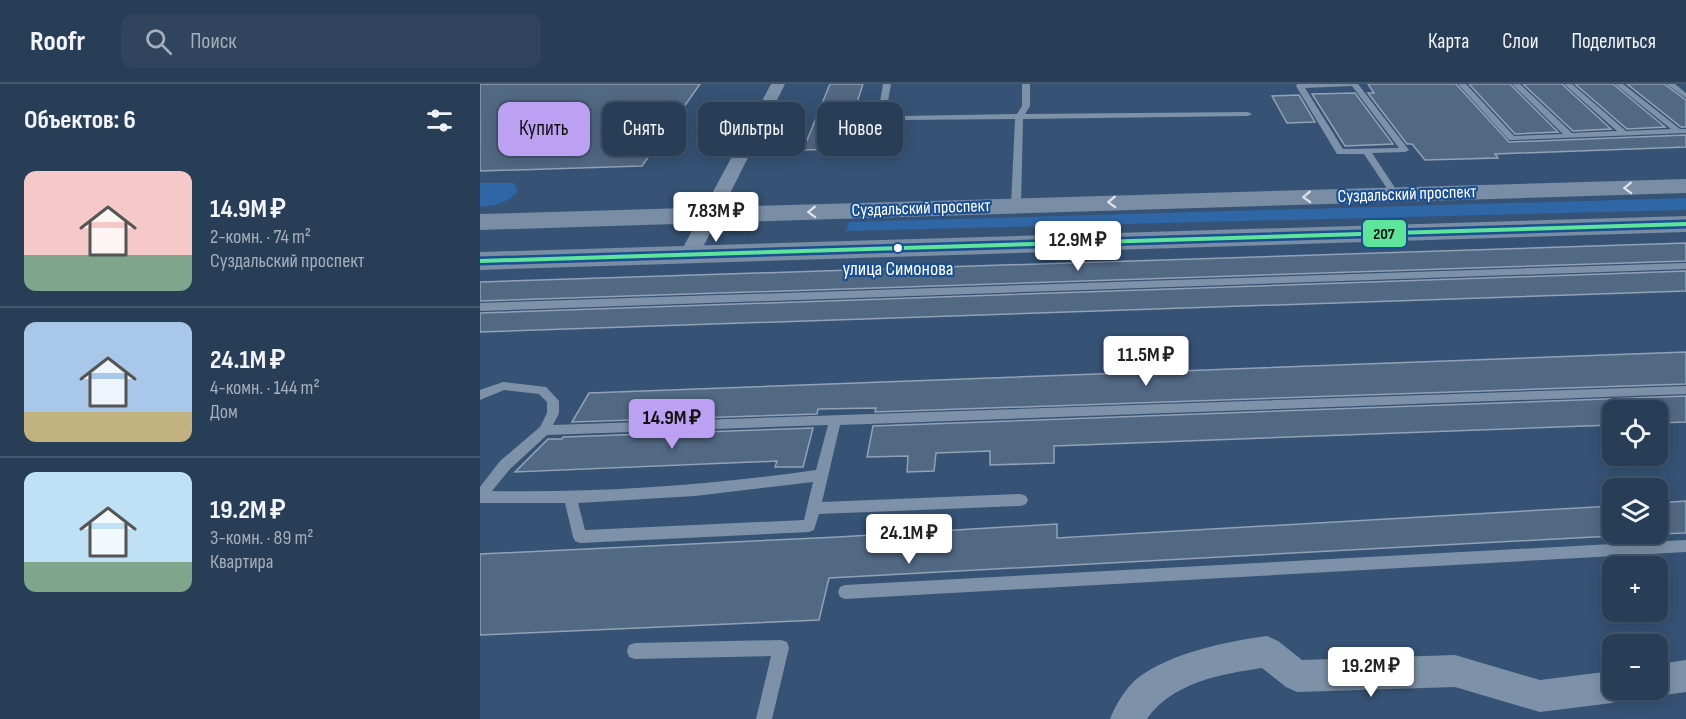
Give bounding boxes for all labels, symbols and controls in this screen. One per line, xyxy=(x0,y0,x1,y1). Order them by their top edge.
search box xyxy=(121,14,541,68)
text: Roofr xyxy=(30,25,85,58)
icon: search xyxy=(142,25,175,58)
text: Поиск xyxy=(190,28,237,55)
text: Карта xyxy=(1428,29,1469,54)
text: Слои xyxy=(1502,29,1538,54)
text: Поделиться xyxy=(1571,29,1656,54)
chip: Купить xyxy=(498,102,590,156)
chip: Снять xyxy=(602,102,686,156)
chip: Фильтры xyxy=(698,102,805,156)
chip: Новое xyxy=(817,102,903,156)
icon: filters xyxy=(423,104,456,137)
text: Объектов: 6 xyxy=(24,105,136,136)
street label: Суздальский проспект xyxy=(1337,181,1477,207)
one-way arrow xyxy=(1623,182,1632,194)
one-way arrow xyxy=(1302,190,1311,203)
pin: 7.83M ₽ xyxy=(661,192,771,243)
text: 14.9M ₽ xyxy=(210,194,286,225)
icon: home xyxy=(72,195,144,267)
street label: Суздальский проспект xyxy=(851,195,991,221)
one-way arrow xyxy=(1107,196,1116,208)
text: 7.83M ₽ xyxy=(687,199,745,223)
one-way arrow xyxy=(807,206,816,218)
line badge: 207 xyxy=(1362,219,1407,248)
pin: 12.9M ₽ xyxy=(1023,221,1133,272)
text: 2-комн. · 74 m² xyxy=(210,225,311,249)
text: 207 xyxy=(1373,225,1395,244)
text: 12.9M ₽ xyxy=(1049,228,1107,252)
marker: улица Симонова xyxy=(892,242,904,254)
text: Суздальский проспект xyxy=(210,249,365,273)
place label: улица Симонова xyxy=(843,257,953,281)
pin: 11.5M ₽ xyxy=(1091,336,1201,387)
text: 11.5M ₽ xyxy=(1118,343,1174,367)
text: 24.1M ₽ xyxy=(210,345,285,376)
icon: home xyxy=(72,346,144,418)
text: 4-комн. · 144 m² xyxy=(210,376,320,400)
pin: 14.9M ₽ xyxy=(617,399,727,450)
text: Дом xyxy=(210,400,238,424)
map controls xyxy=(1602,400,1668,700)
button: locate xyxy=(1602,400,1668,466)
text: 14.9M ₽ xyxy=(643,406,701,430)
button: layers xyxy=(1602,478,1668,544)
text: 19.2M ₽ xyxy=(210,495,286,526)
icon: home xyxy=(72,496,144,568)
pin: 24.1M ₽ xyxy=(854,514,964,565)
text: 24.1M ₽ xyxy=(880,521,938,545)
text: 3-комн. · 89 m² xyxy=(210,526,313,550)
text: Квартира xyxy=(210,550,274,574)
button: + xyxy=(1602,556,1668,622)
button: − xyxy=(1602,634,1668,700)
pin: 19.2M ₽ xyxy=(1316,647,1426,698)
text: 19.2M ₽ xyxy=(1342,654,1400,678)

